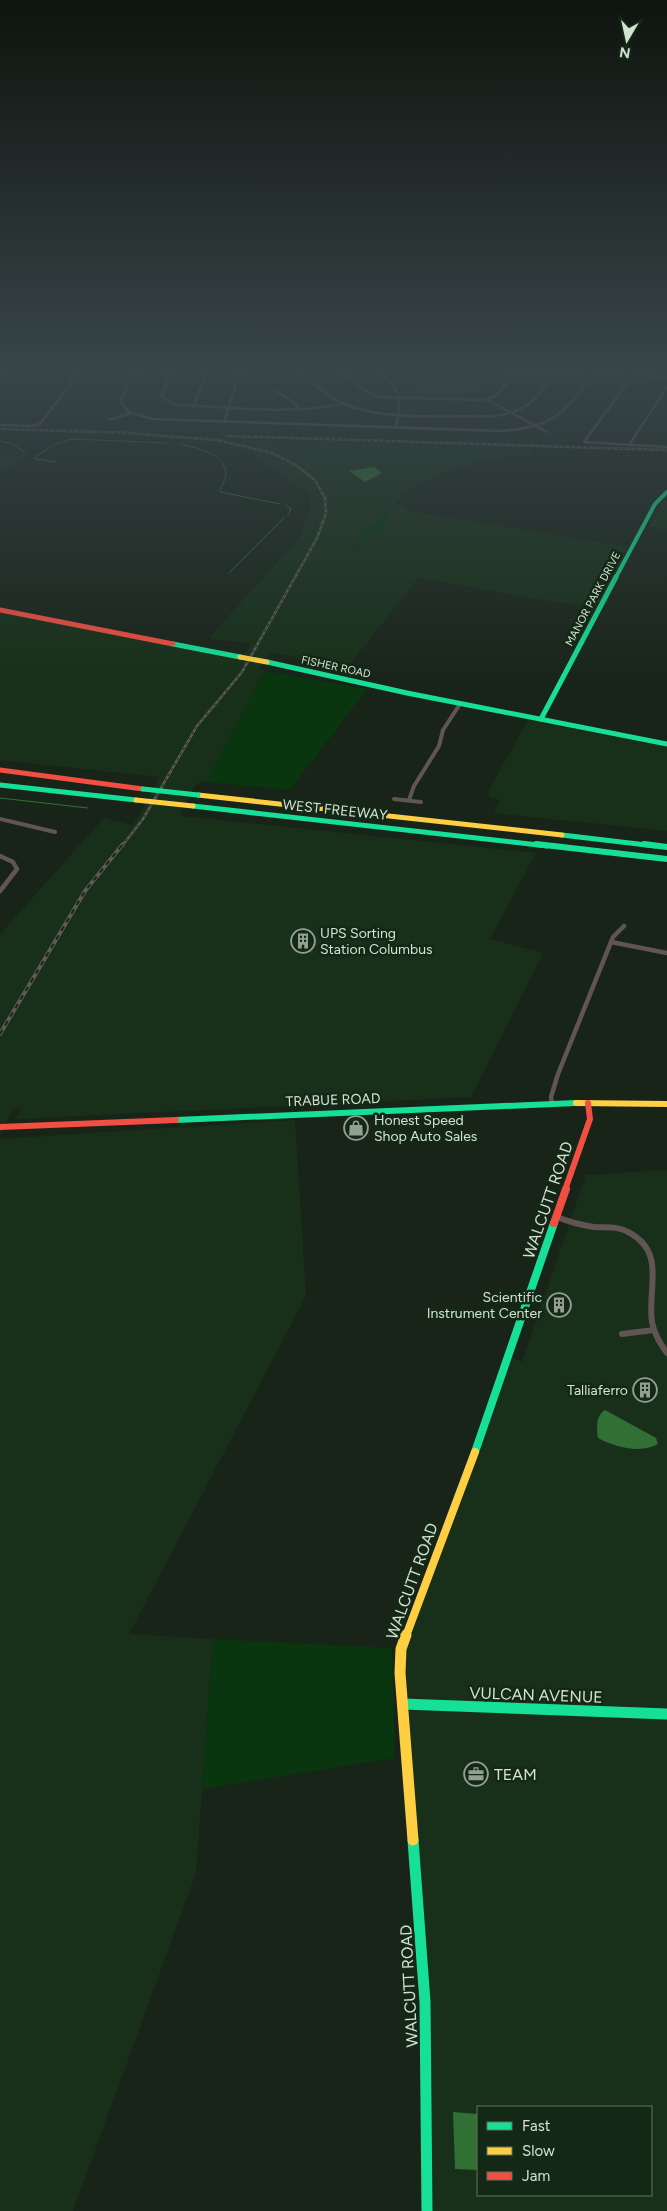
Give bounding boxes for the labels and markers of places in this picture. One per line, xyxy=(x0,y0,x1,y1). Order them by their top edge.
place label: UPS Sorting Station Columbus xyxy=(320,925,432,958)
building icon: UPS Sorting Station Columbus xyxy=(290,928,316,954)
place label: Honest Speed Shop Auto Sales xyxy=(374,1112,477,1145)
shop icon: Honest Speed Shop Auto Sales xyxy=(343,1115,369,1141)
place label: Scientific Instrument Center xyxy=(427,1289,542,1322)
building icon: Scientific Instrument Center xyxy=(546,1292,572,1318)
building icon: Talliaferro xyxy=(632,1377,658,1403)
place label: Talliaferro xyxy=(567,1382,628,1399)
office icon: TEAM xyxy=(463,1761,489,1787)
place label: TEAM xyxy=(494,1765,537,1784)

